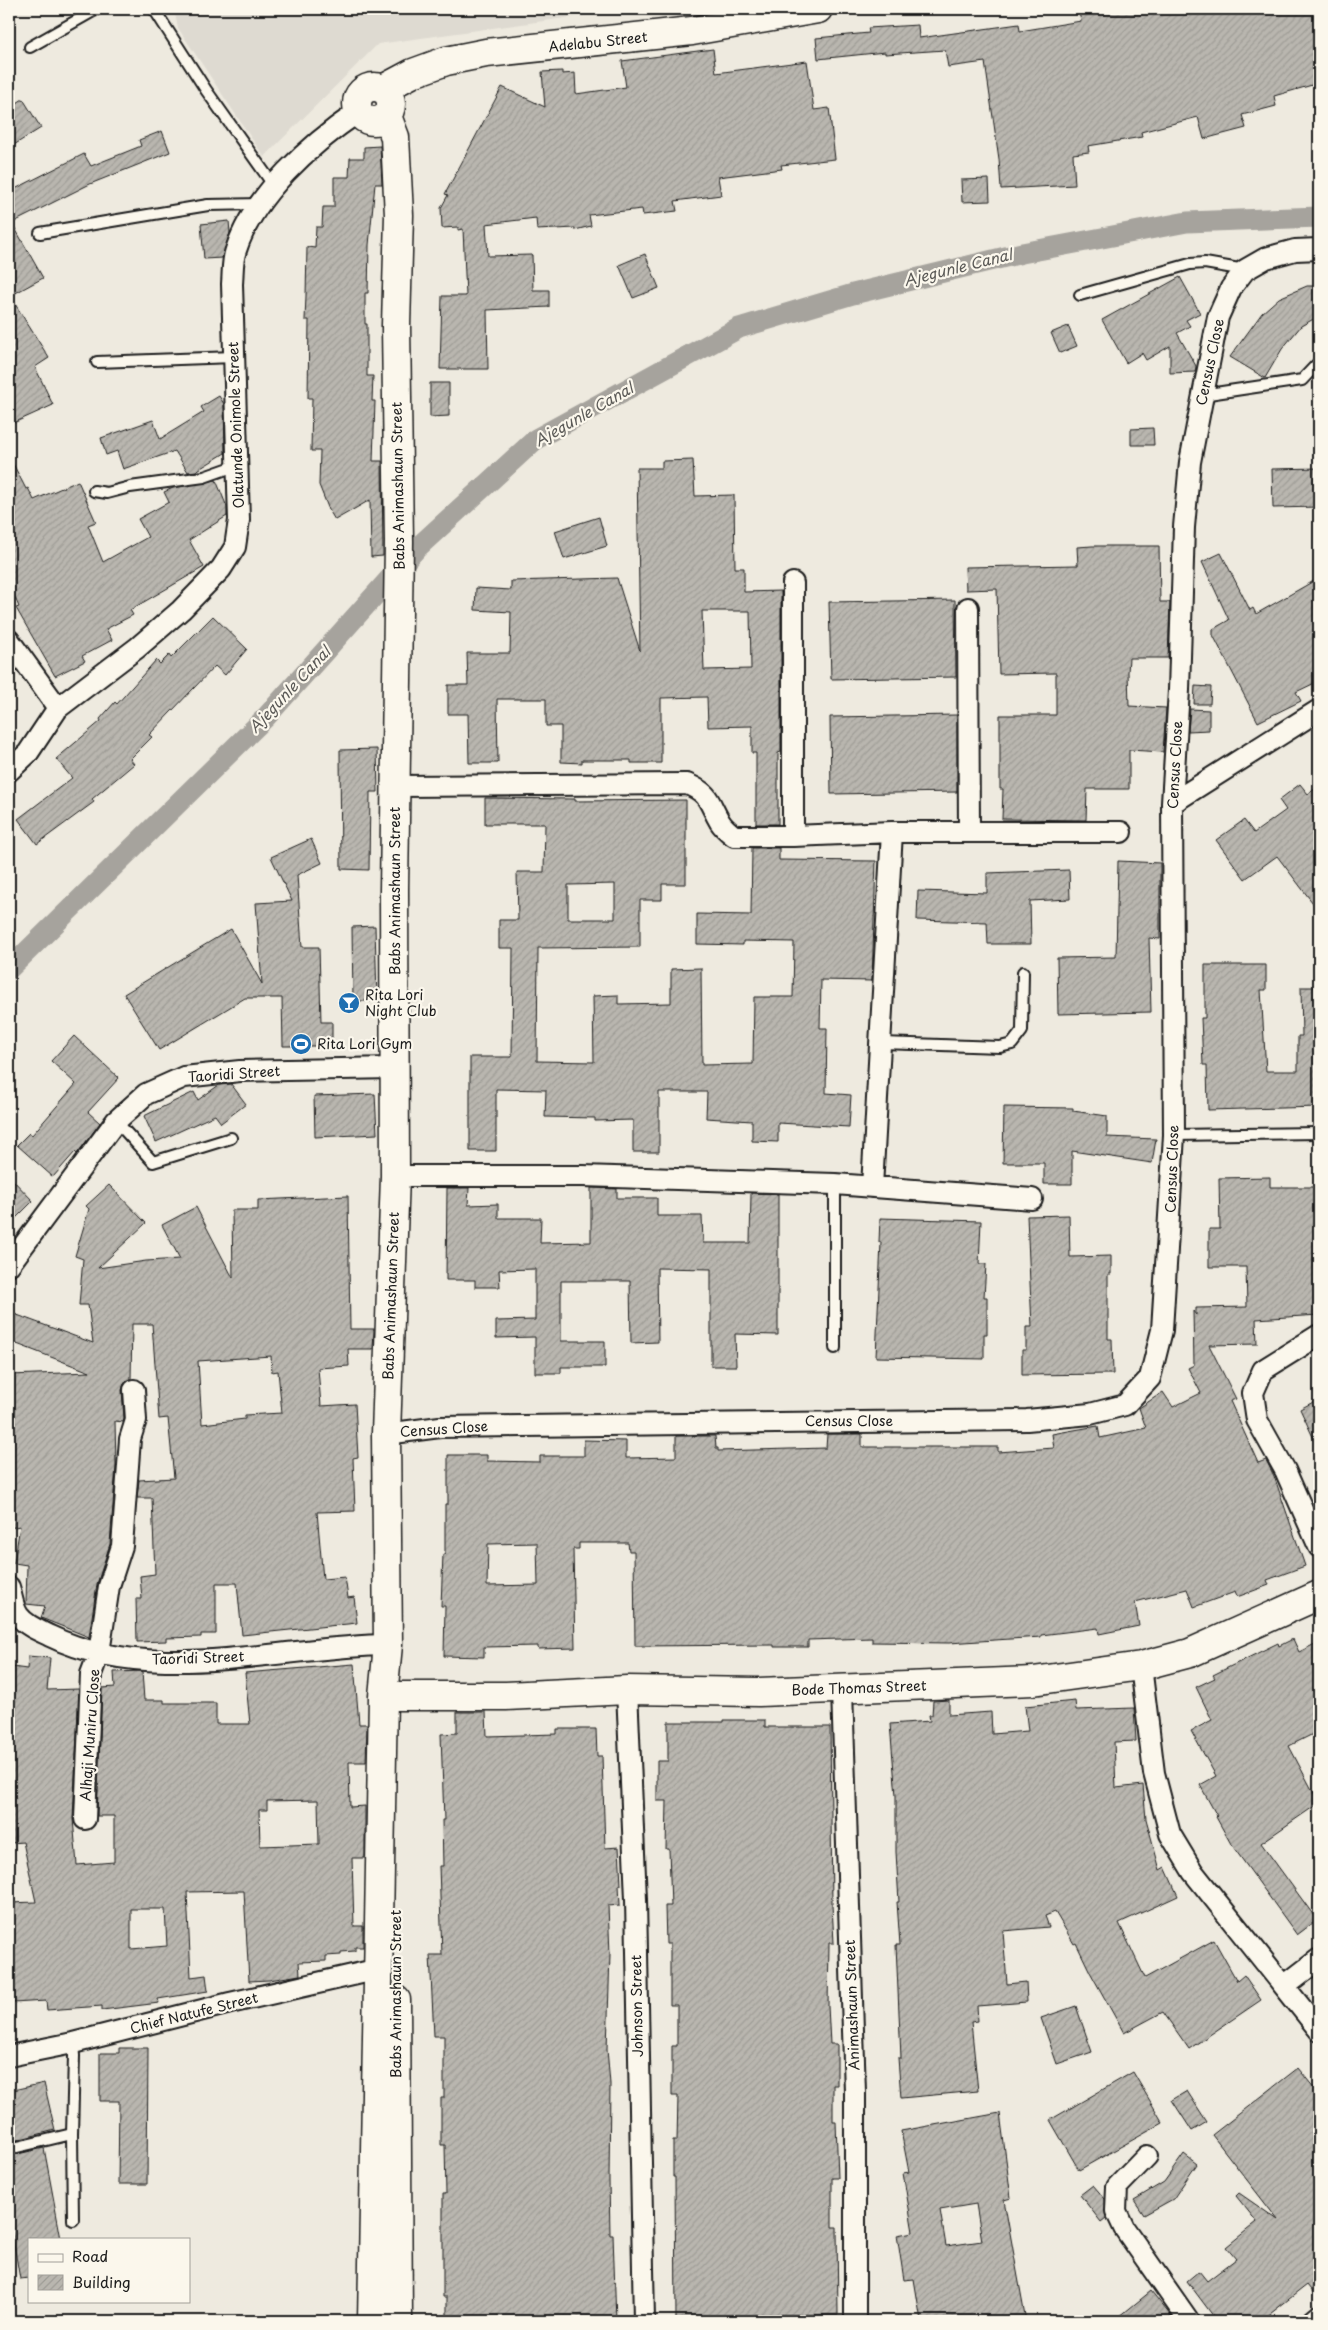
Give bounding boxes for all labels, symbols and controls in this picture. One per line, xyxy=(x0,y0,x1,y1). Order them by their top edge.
street label: Adelabu Street xyxy=(547,26,649,57)
water label: Ajegunle Canal xyxy=(901,241,1017,291)
street label: Census Close xyxy=(1190,316,1229,407)
street label: Olatunde Onimole Street xyxy=(222,341,249,509)
water label: Ajegunle Canal xyxy=(530,375,639,451)
street label: Babs Animashaun Street xyxy=(386,401,409,570)
water label: Ajegunle Canal xyxy=(243,639,337,737)
street label: Census Close xyxy=(1162,720,1187,810)
street label: Babs Animashaun Street xyxy=(384,807,405,975)
place label: Rita Lori Night Club xyxy=(365,984,436,1021)
bar icon: Rita Lori Night Club xyxy=(337,991,361,1015)
sports icon: Rita Lori Gym xyxy=(289,1032,313,1056)
place label: Rita Lori Gym xyxy=(317,1033,412,1054)
street label: Taoridi Street xyxy=(187,1060,281,1087)
street label: Census Close xyxy=(1159,1124,1184,1213)
street label: Babs Animashaun Street xyxy=(377,1211,404,1380)
street label: Census Close xyxy=(805,1410,893,1431)
street label: Census Close xyxy=(399,1415,489,1442)
street label: Taoridi Street xyxy=(151,1645,245,1670)
street label: Alhaji Muniru Close xyxy=(74,1668,105,1802)
street label: Bode Thomas Street xyxy=(791,1675,927,1700)
street label: Babs Animashaun Street xyxy=(385,1910,406,2078)
street label: Animashaun Street xyxy=(839,1939,864,2071)
street label: Johnson Street xyxy=(625,1954,648,2057)
street label: Chief Natufe Street xyxy=(128,1986,260,2039)
legend xyxy=(28,2238,190,2302)
text: Road xyxy=(72,2244,108,2267)
text: Building xyxy=(72,2270,131,2293)

